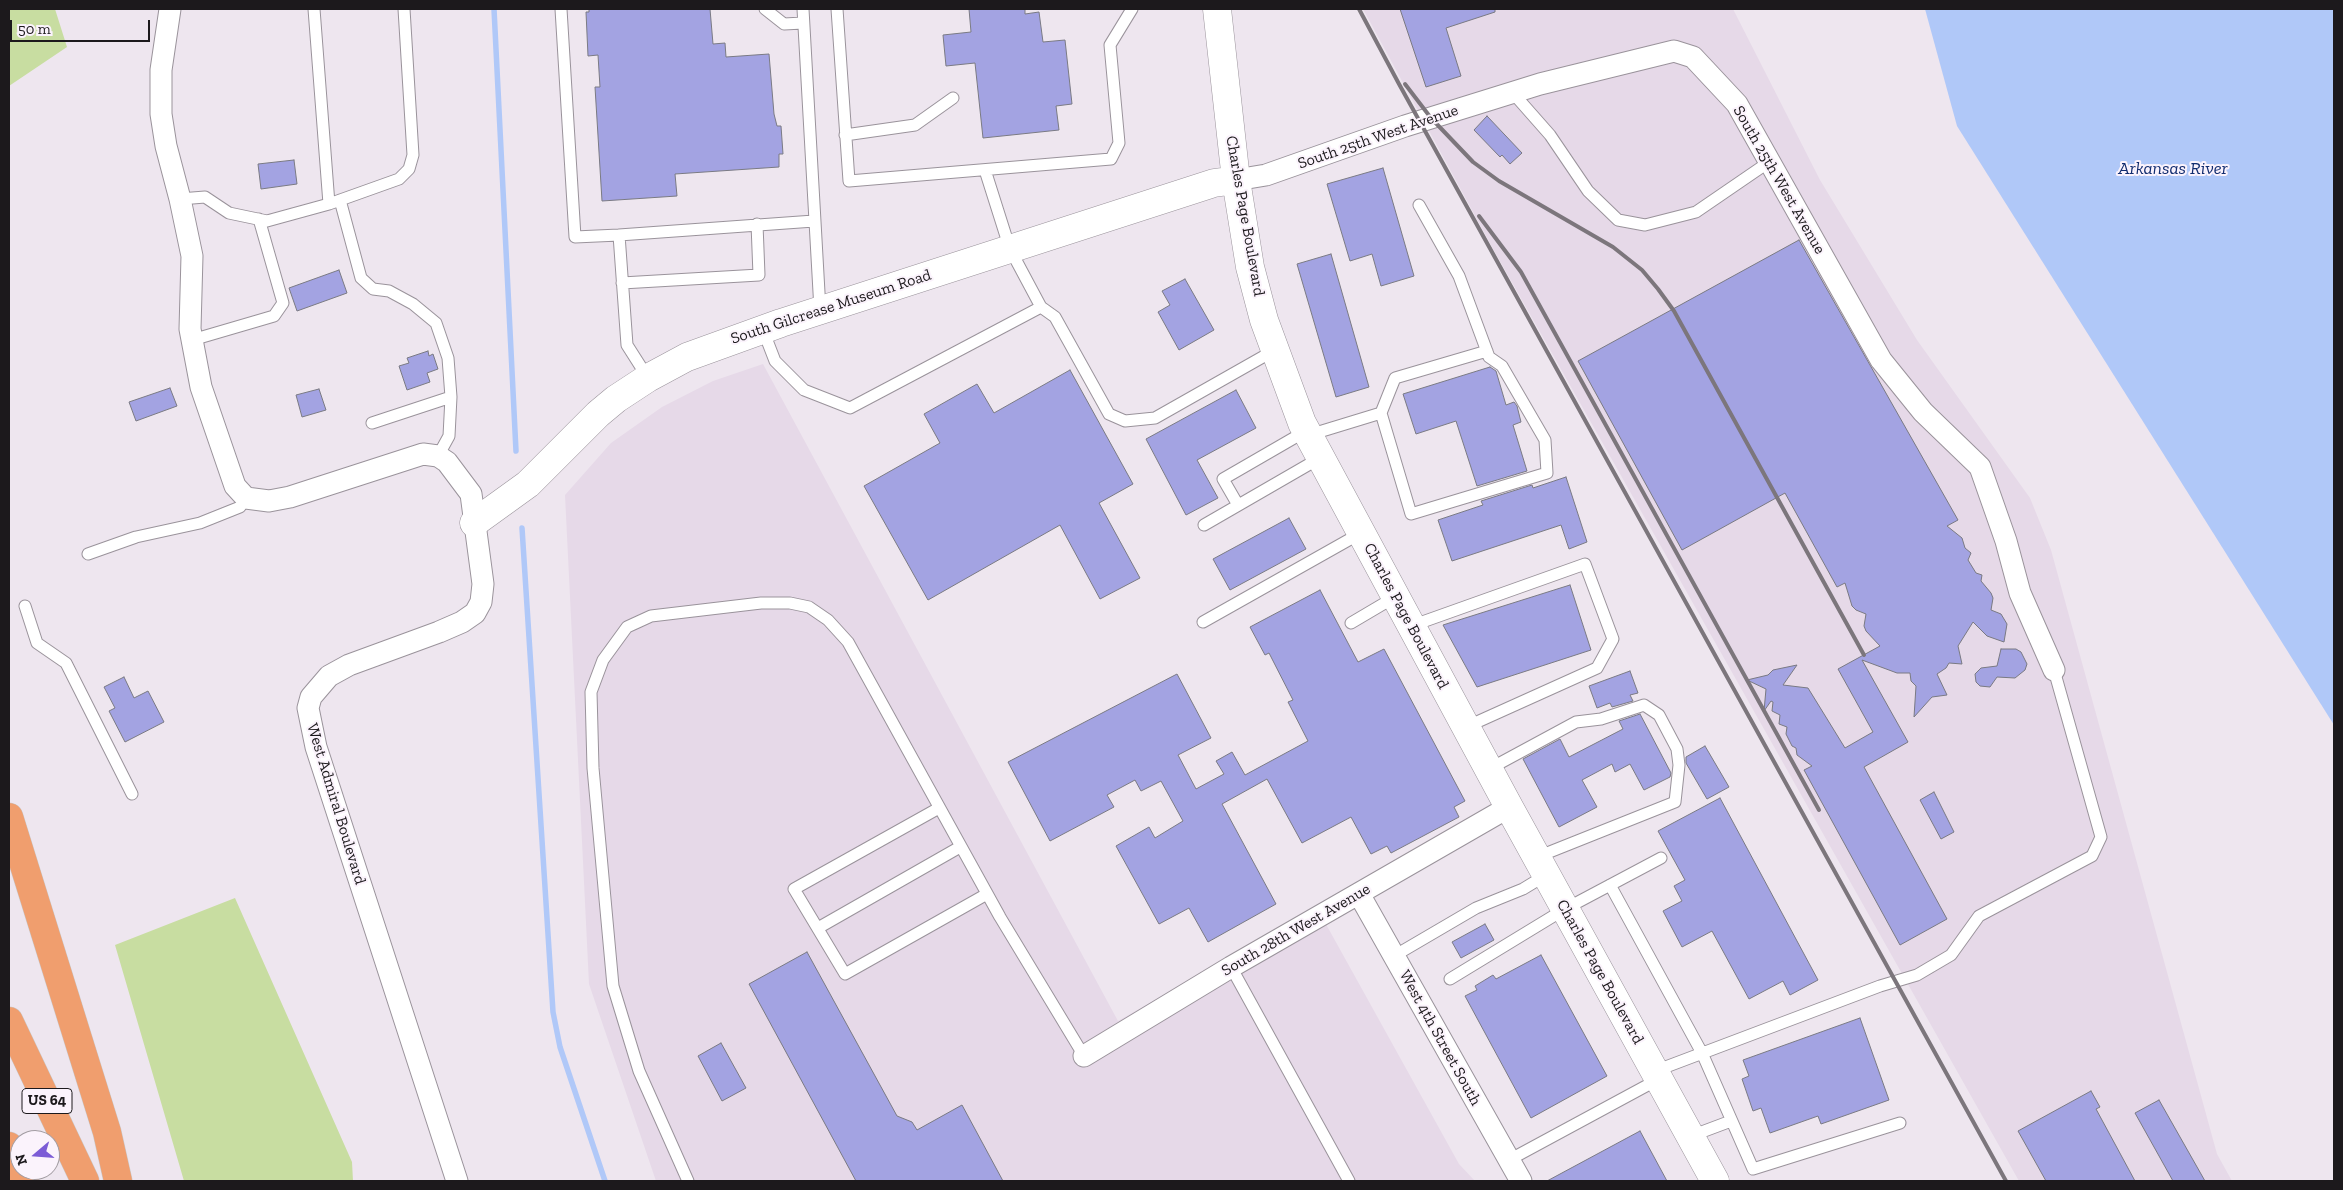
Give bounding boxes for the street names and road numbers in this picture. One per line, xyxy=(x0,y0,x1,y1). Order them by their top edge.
street label: South 25th West Avenue xyxy=(1295,101,1461,173)
street label: South 25th West Avenue xyxy=(1729,102,1829,258)
street label: Charles Page Boulevard xyxy=(1221,134,1269,298)
street label: South Gilcrease Museum Road xyxy=(728,265,934,349)
street label: Charles Page Boulevard xyxy=(1359,540,1453,692)
street label: West Admiral Boulevard xyxy=(302,721,370,887)
street label: South 28th West Avenue xyxy=(1218,880,1374,980)
street label: Charles Page Boulevard xyxy=(1552,896,1648,1048)
street label: West 4th Street South xyxy=(1395,967,1485,1109)
road number: US 64 xyxy=(22,1088,72,1114)

